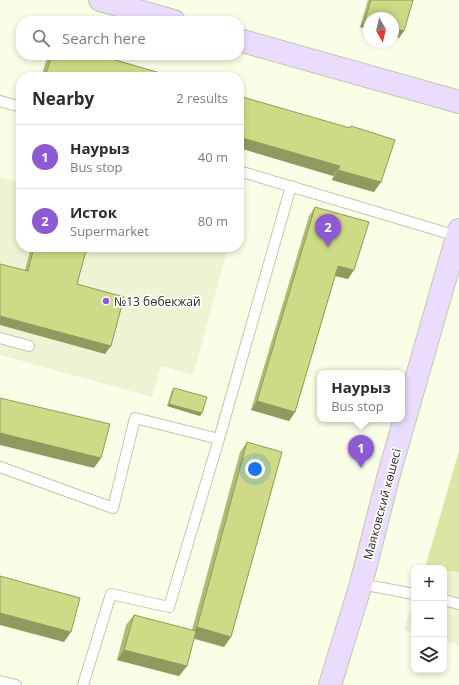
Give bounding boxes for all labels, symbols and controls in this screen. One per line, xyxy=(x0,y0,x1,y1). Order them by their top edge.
north arrow xyxy=(363,12,399,48)
search box xyxy=(16,16,244,60)
icon: search xyxy=(30,27,52,49)
text: Search here xyxy=(62,28,146,48)
text: Nearby xyxy=(32,87,94,110)
text: 2 results xyxy=(176,89,228,107)
text: Наурыз xyxy=(70,138,130,158)
text: 1 xyxy=(41,148,49,166)
text: 40 m xyxy=(198,148,228,166)
text: Bus stop xyxy=(70,158,123,176)
text: Исток xyxy=(70,202,117,222)
text: 2 xyxy=(41,212,49,230)
text: 80 m xyxy=(198,212,228,230)
pin: 2 xyxy=(315,214,341,247)
text: Supermarket xyxy=(70,222,149,240)
place label: №13 бөбекжай xyxy=(114,293,201,310)
marker: №13 бөбекжай xyxy=(101,296,111,306)
popup xyxy=(317,370,405,422)
text: Наурыз xyxy=(331,377,391,397)
text: Bus stop xyxy=(331,397,384,415)
pin: 1 xyxy=(348,435,374,468)
street label: Маяковский көшесі xyxy=(359,447,405,561)
your location xyxy=(245,459,265,479)
map controls xyxy=(411,565,447,673)
button: + xyxy=(411,565,447,601)
button: − xyxy=(411,601,447,637)
button: layers xyxy=(411,637,447,673)

